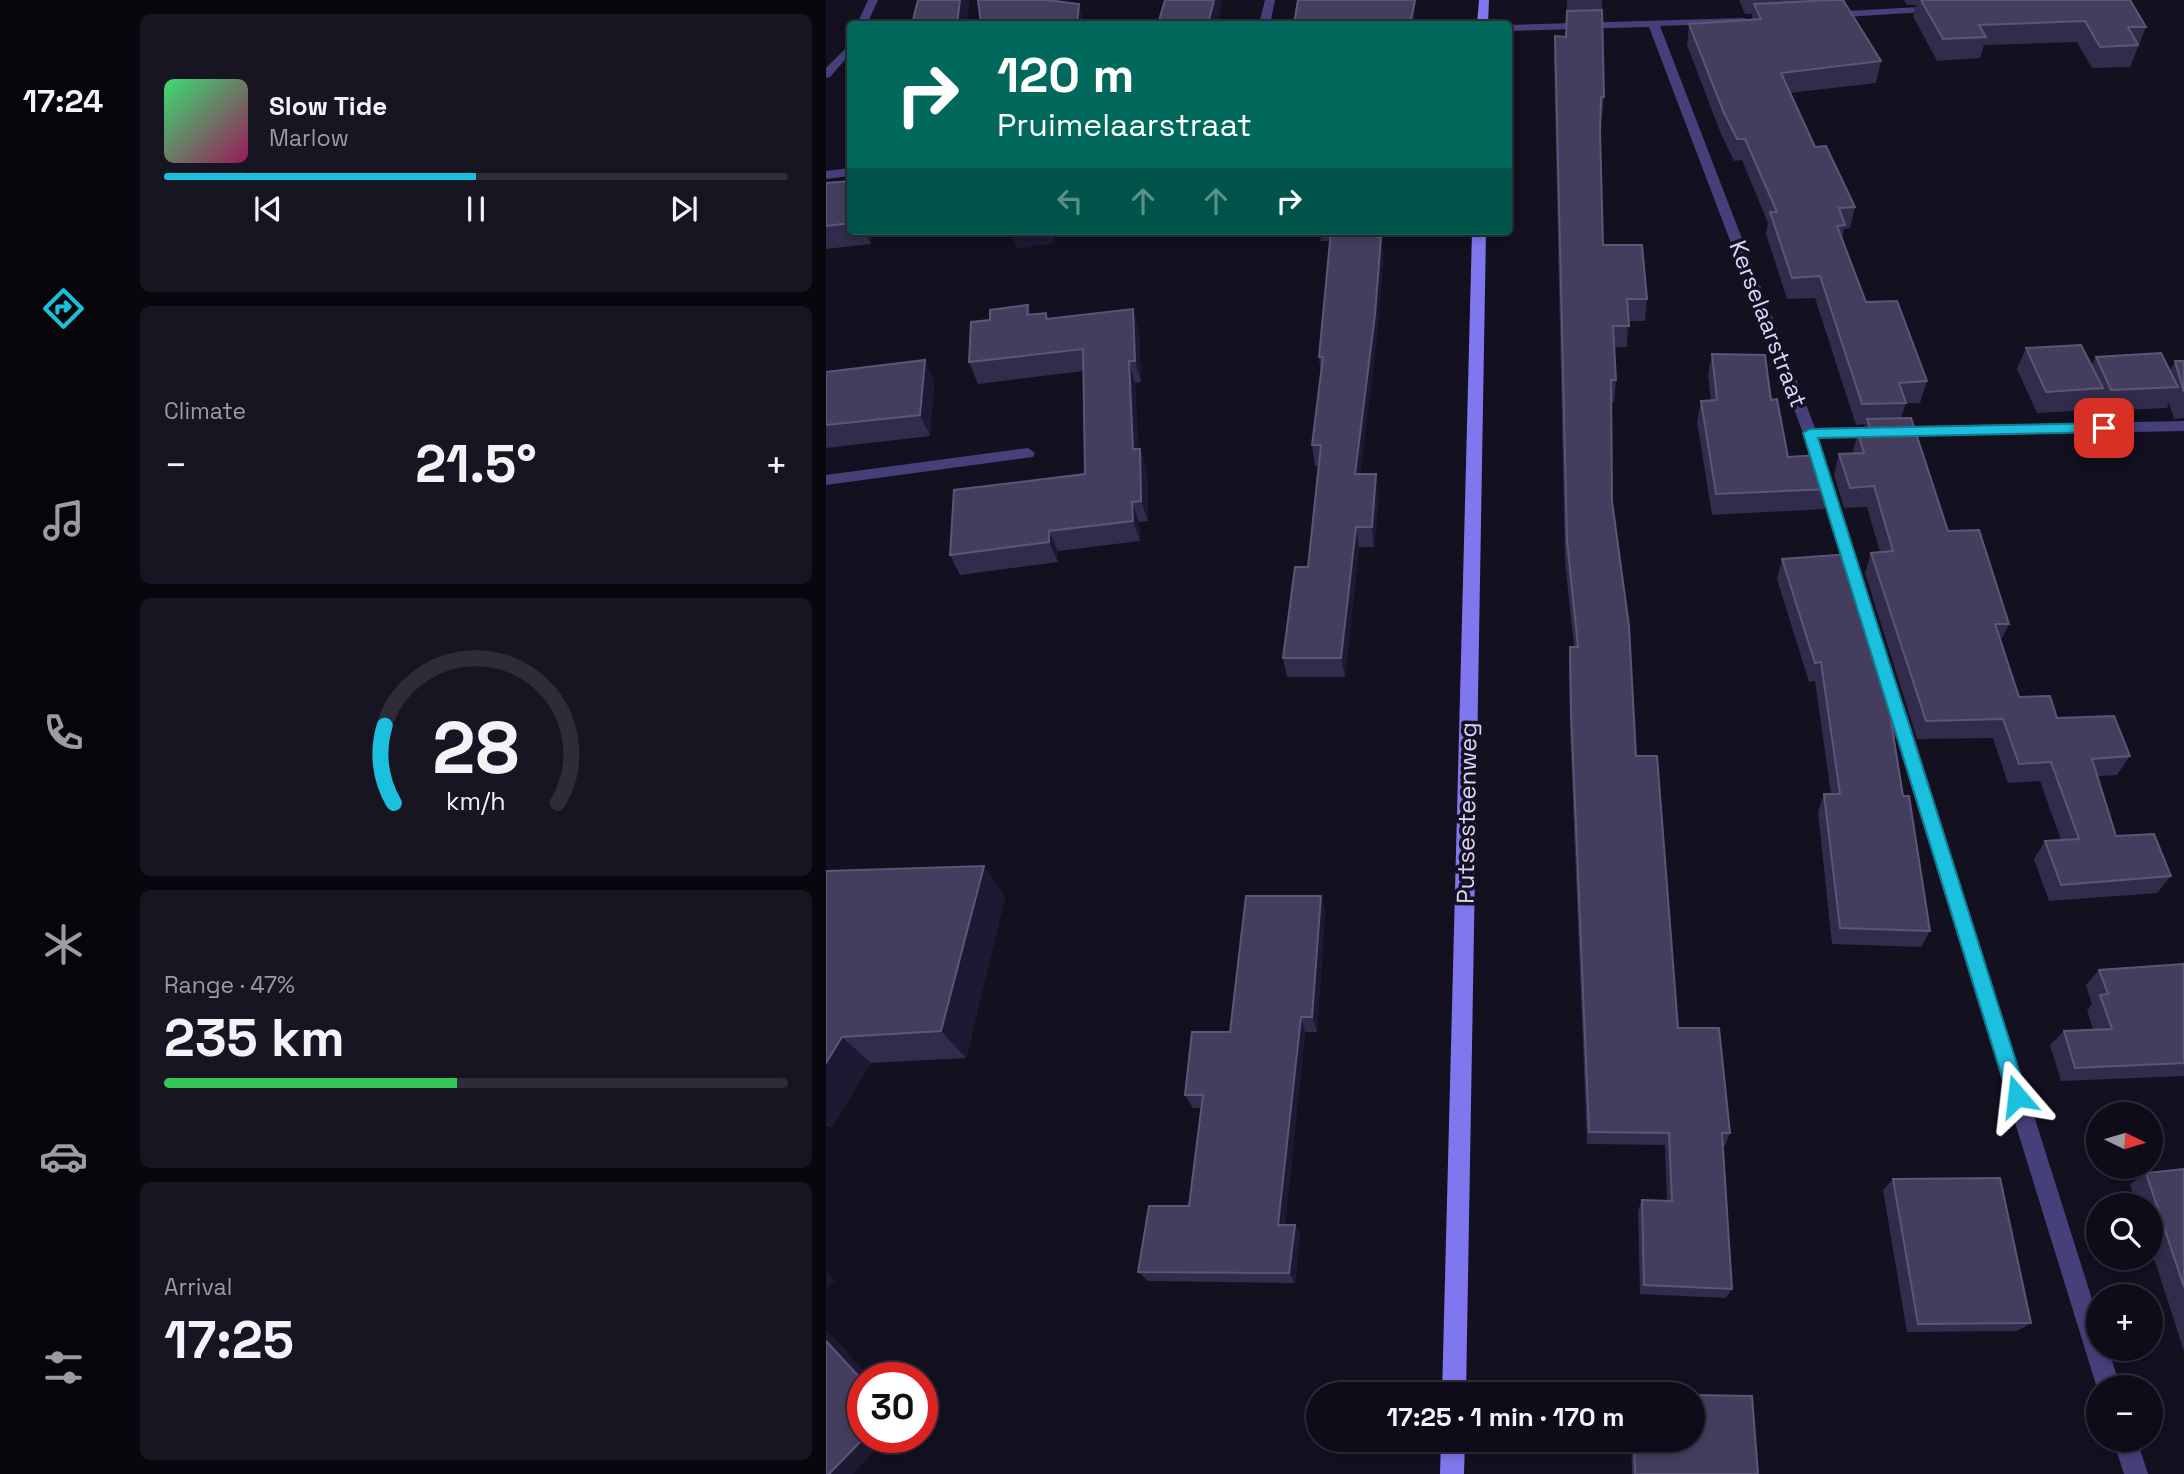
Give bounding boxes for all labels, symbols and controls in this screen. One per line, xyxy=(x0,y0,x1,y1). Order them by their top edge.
text: 120 m xyxy=(997,44,1134,106)
icon: right xyxy=(882,49,973,140)
text: 17:24 xyxy=(23,81,103,121)
text: Slow Tide xyxy=(269,89,387,123)
text: Pruimelaarstraat xyxy=(997,105,1252,145)
text: Marlow xyxy=(269,123,349,153)
icon: left xyxy=(1051,182,1089,220)
icon: ahead xyxy=(1124,182,1162,220)
icon: ahead xyxy=(1197,182,1235,220)
icon: right xyxy=(1270,182,1308,220)
icon: previous xyxy=(249,190,287,228)
icon: pause xyxy=(457,190,495,228)
icon: next xyxy=(665,190,703,228)
street label: Kerselaarstraat xyxy=(1722,236,1815,412)
icon: directions xyxy=(39,284,88,333)
text: Climate xyxy=(164,396,246,426)
pin xyxy=(2074,398,2134,458)
icon: arrive xyxy=(2085,409,2123,447)
text: 21.5° xyxy=(415,431,537,497)
text: − xyxy=(164,441,188,489)
text: + xyxy=(764,441,788,489)
icon: music xyxy=(39,496,88,545)
text: 28 xyxy=(433,701,519,794)
icon: phone xyxy=(39,708,88,757)
street label: Putsesteenweg xyxy=(1449,722,1484,904)
text: km/h xyxy=(446,785,506,817)
icon: climate xyxy=(39,920,88,969)
text: Range · 47% xyxy=(164,970,295,1000)
text: 235 km xyxy=(164,1005,345,1071)
position arrow xyxy=(1980,1059,2054,1133)
north arrow xyxy=(2086,1102,2163,1180)
map controls xyxy=(2086,1102,2163,1452)
icon: car xyxy=(39,1132,88,1181)
button: search xyxy=(2086,1193,2163,1270)
text: Arrival xyxy=(164,1272,232,1302)
button: + xyxy=(2086,1284,2163,1361)
text: 17:25 xyxy=(164,1307,294,1373)
icon: filters xyxy=(39,1343,88,1392)
speed limit sign: 30 xyxy=(847,1362,938,1453)
button: − xyxy=(2086,1375,2163,1452)
text: 17:25 · 1 min · 170 m xyxy=(1387,1400,1624,1434)

